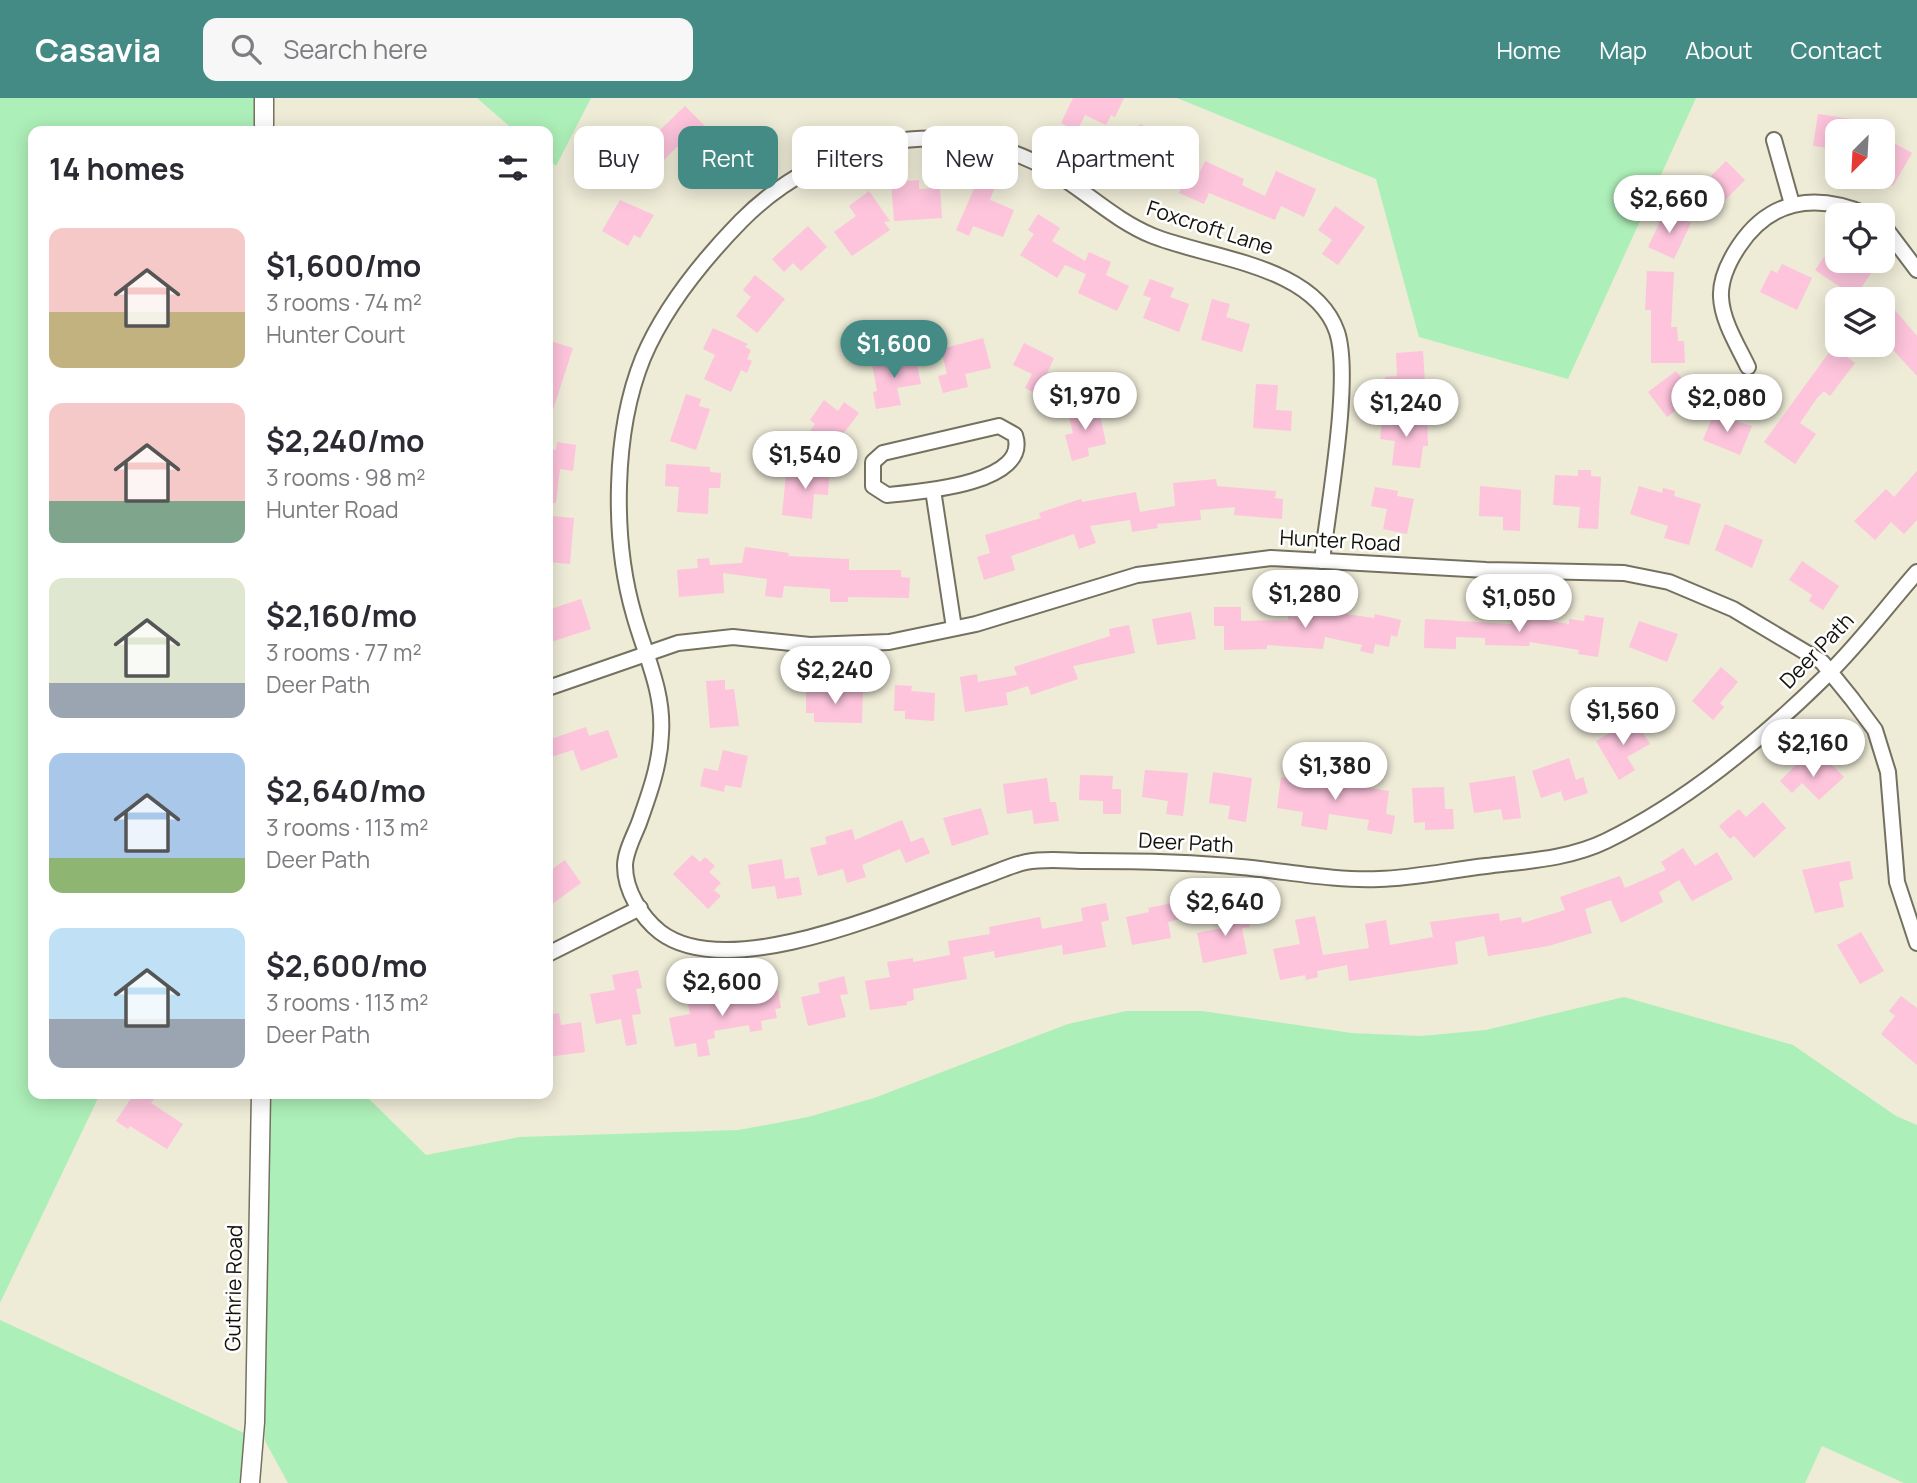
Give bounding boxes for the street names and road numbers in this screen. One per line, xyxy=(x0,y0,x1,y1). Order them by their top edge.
street label: Foxcroft Lane xyxy=(1143,193,1277,261)
street label: Hunter Road xyxy=(1279,523,1401,557)
street label: Deer Path xyxy=(1773,606,1859,694)
street label: Deer Path xyxy=(1138,826,1234,858)
street label: Guthrie Road xyxy=(218,1224,248,1352)

